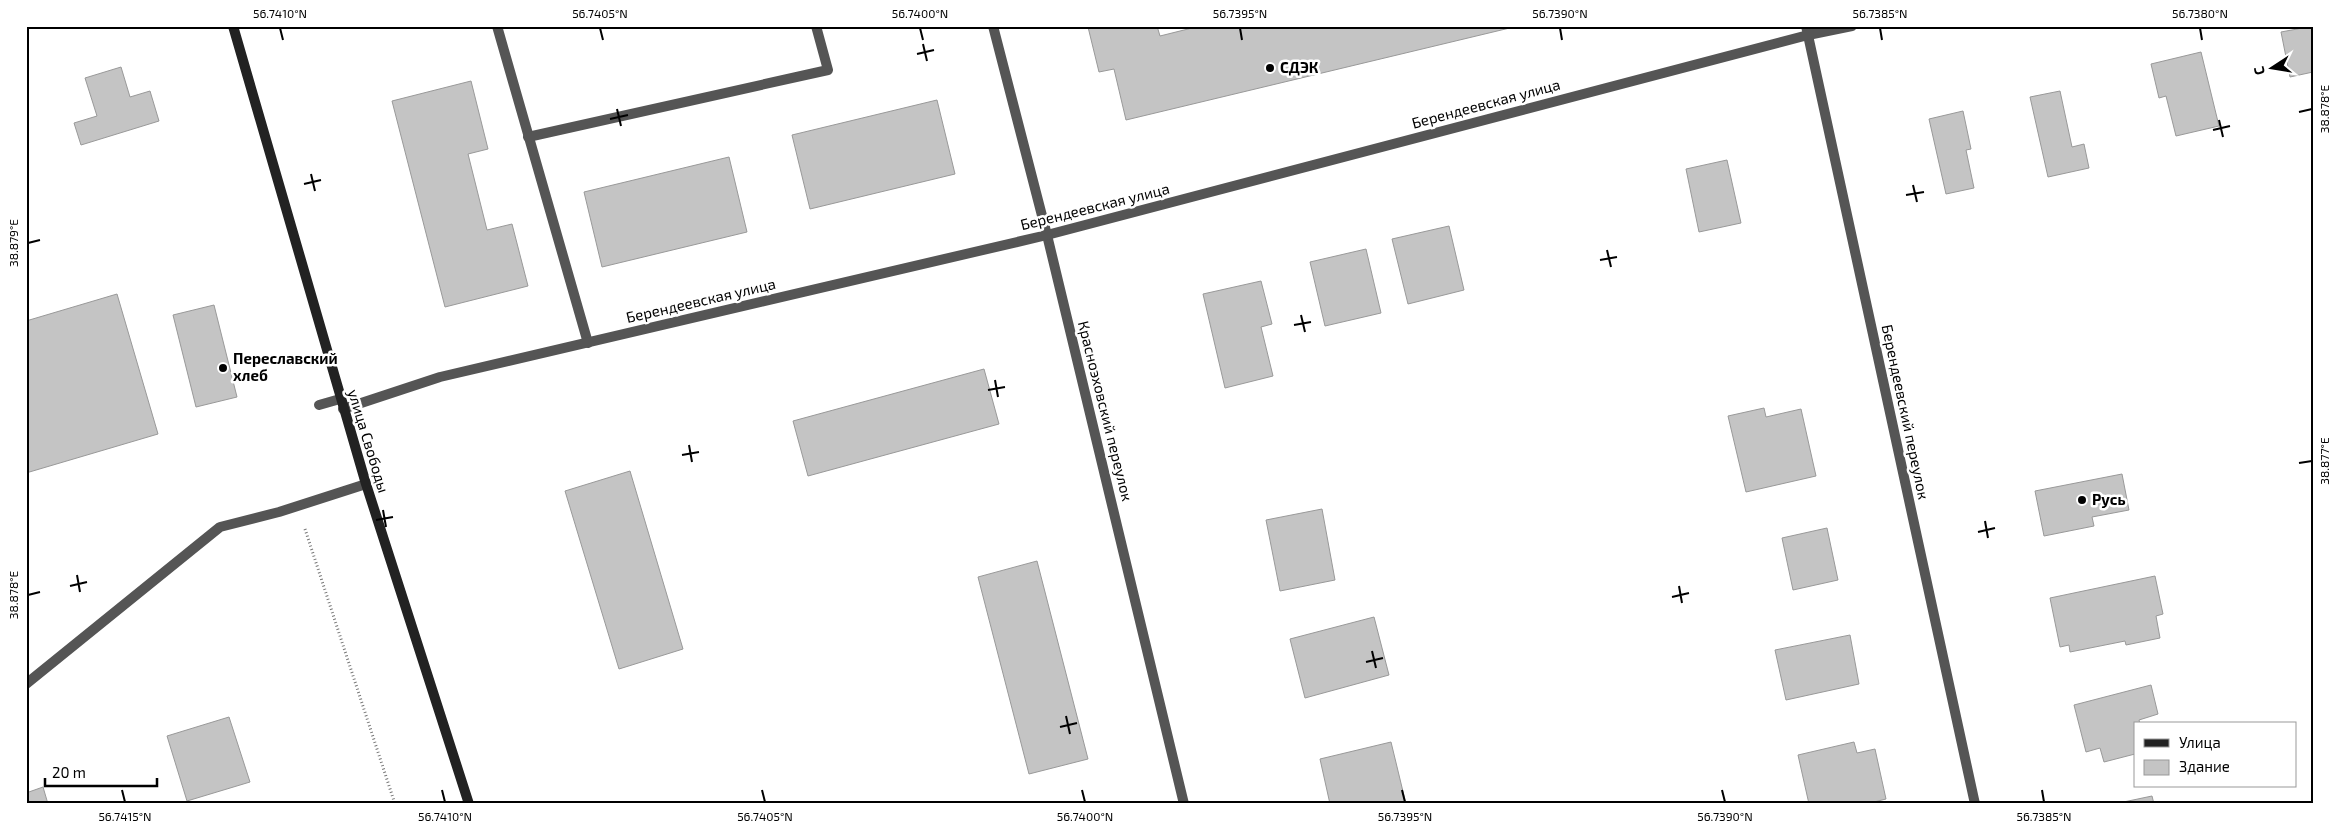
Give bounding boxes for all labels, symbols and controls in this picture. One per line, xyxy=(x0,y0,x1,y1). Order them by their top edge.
text: 56.7410°N xyxy=(253,6,307,20)
text: 56.7405°N xyxy=(572,6,628,20)
text: 56.7400°N xyxy=(892,6,948,20)
text: 56.7395°N xyxy=(1213,6,1267,20)
text: 56.7390°N xyxy=(1532,6,1588,20)
text: 56.7385°N xyxy=(1853,6,1907,20)
text: 56.7380°N xyxy=(2172,6,2228,20)
north arrow xyxy=(2246,42,2296,92)
place label: СДЭК xyxy=(1280,58,1319,76)
marker: СДЭК xyxy=(1264,62,1276,74)
text: С xyxy=(2250,65,2268,77)
street label: Берендеевская улица xyxy=(1410,75,1562,132)
text: 38.878°E xyxy=(2317,84,2331,133)
street label: Берендеевская улица xyxy=(1018,179,1171,234)
text: 38.879°E xyxy=(6,219,20,267)
street label: Берендеевская улица xyxy=(624,274,778,327)
street label: Красноэховский переулок xyxy=(1074,319,1137,503)
street label: Берендеевский переулок xyxy=(1878,323,1933,501)
place label: Переславский хлеб xyxy=(233,349,338,384)
marker: Переславский хлеб xyxy=(217,362,229,374)
street label: улица Свободы xyxy=(344,387,393,495)
text: 38.877°E xyxy=(2317,437,2331,485)
place label: Русь xyxy=(2092,490,2125,508)
marker: Русь xyxy=(2076,494,2088,506)
text: 38.878°E xyxy=(6,570,20,619)
legend xyxy=(2134,722,2296,788)
text: Улица xyxy=(2179,733,2221,751)
scale bar xyxy=(45,755,158,787)
text: Здание xyxy=(2179,757,2230,775)
text: 20 m xyxy=(52,763,86,781)
text: 56.7415°N xyxy=(98,809,152,823)
text: 56.7410°N xyxy=(418,809,472,823)
text: 56.7405°N xyxy=(737,809,793,823)
text: 56.7400°N xyxy=(1057,809,1113,823)
text: 56.7395°N xyxy=(1378,809,1432,823)
text: 56.7390°N xyxy=(1697,809,1753,823)
text: 56.7385°N xyxy=(2017,809,2071,823)

